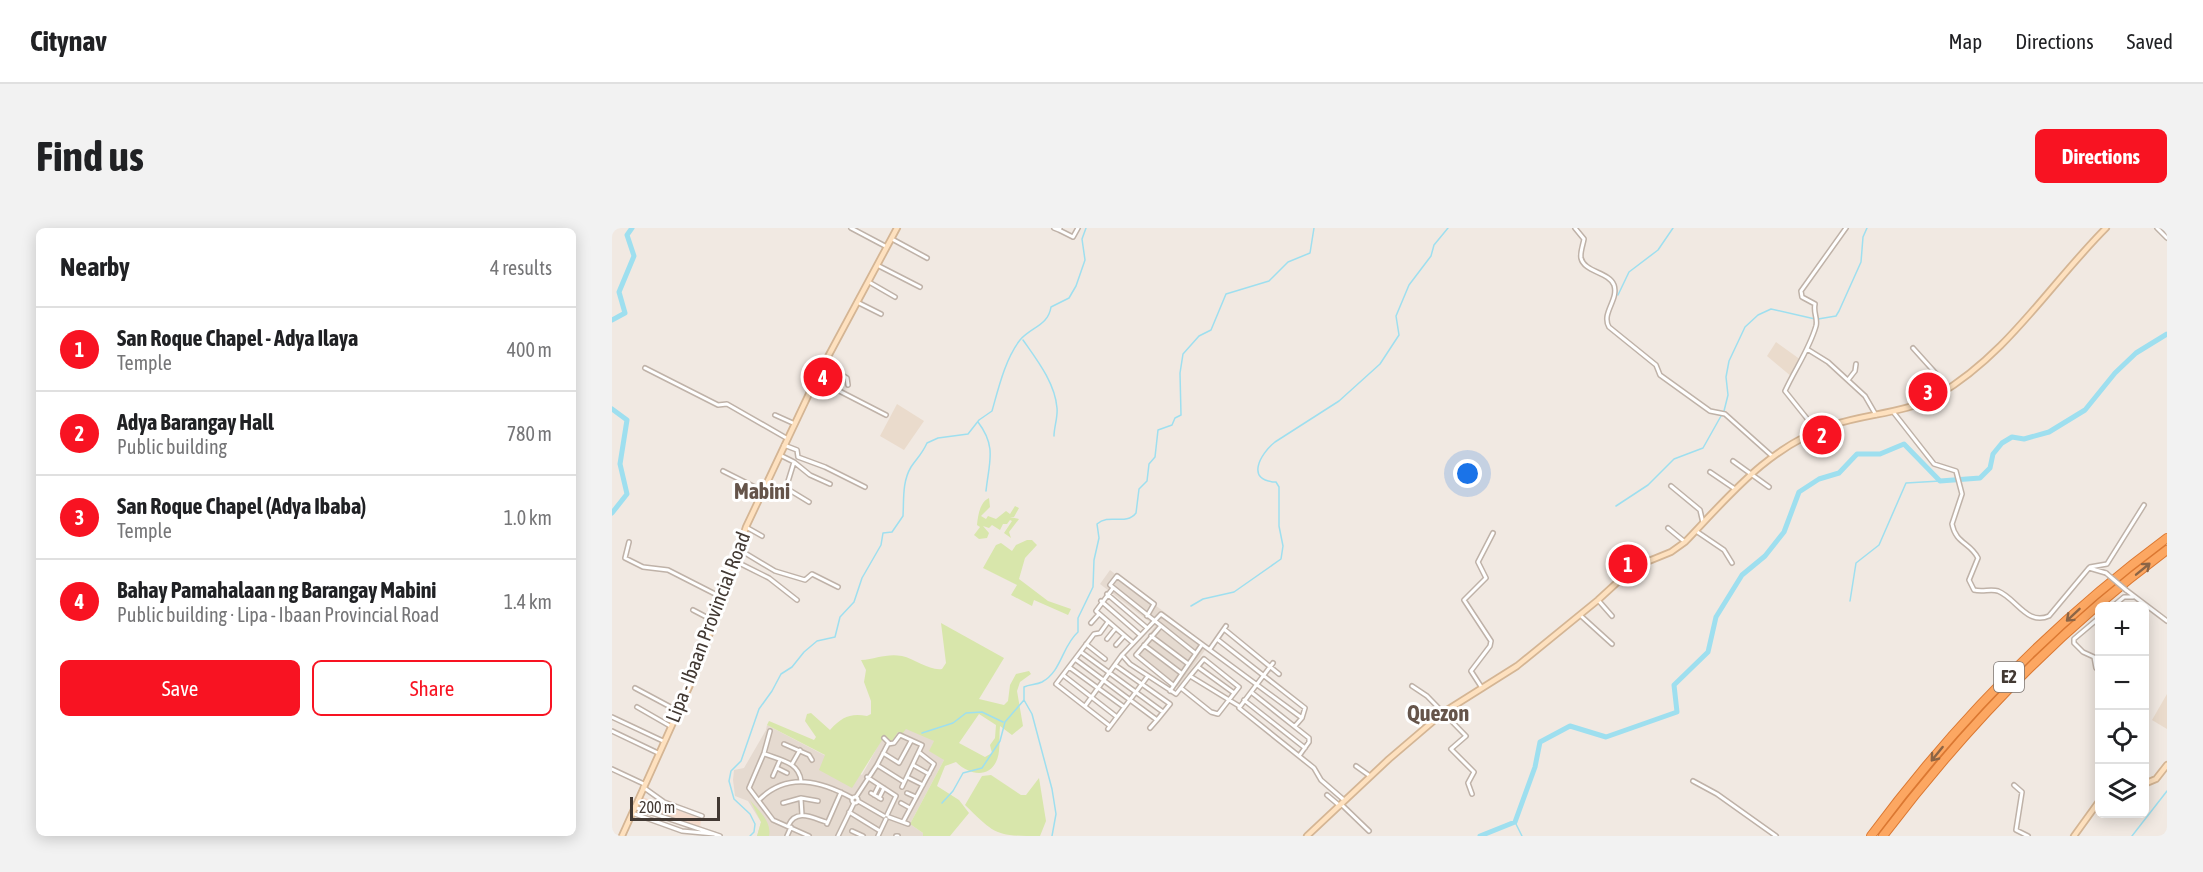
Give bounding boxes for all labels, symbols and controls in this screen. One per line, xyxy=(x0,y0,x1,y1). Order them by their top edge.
text: Citynav xyxy=(30,25,107,57)
text: Map xyxy=(1948,29,1982,53)
text: Directions xyxy=(2015,29,2094,53)
text: Saved xyxy=(2127,29,2173,53)
button: Directions xyxy=(2035,129,2167,183)
text: Find us xyxy=(36,132,144,180)
text: Nearby xyxy=(60,252,130,282)
text: 4 results xyxy=(490,256,552,279)
text: San Roque Chapel - Adya Ilaya xyxy=(117,325,358,351)
text: 1 xyxy=(75,338,84,361)
text: 400 m xyxy=(507,338,552,361)
text: Temple xyxy=(117,351,172,374)
pin: 4 xyxy=(804,354,842,400)
pin: 3 xyxy=(1908,370,1948,414)
text: Adya Barangay Hall xyxy=(117,409,274,435)
pin: 2 xyxy=(1802,412,1842,458)
text: 2 xyxy=(75,422,84,445)
text: 780 m xyxy=(507,422,552,445)
text: Public building xyxy=(117,435,227,458)
your location xyxy=(1453,459,1482,488)
district label: Mabini xyxy=(734,478,790,504)
text: San Roque Chapel (Adya Ibaba) xyxy=(117,493,366,519)
text: 3 xyxy=(75,506,84,529)
text: 1.0 km xyxy=(504,506,552,529)
text: Temple xyxy=(117,519,172,542)
street label: Lipa - Ibaan Provincial Road xyxy=(661,528,754,725)
pin: 1 xyxy=(1608,542,1648,586)
one-way arrow xyxy=(2135,562,2150,576)
text: Bahay Pamahalaan ng Barangay Mabini xyxy=(117,577,436,603)
text: 4 xyxy=(75,590,84,613)
text: 1.4 km xyxy=(504,590,552,613)
map controls xyxy=(2095,602,2149,818)
button: + xyxy=(2095,602,2149,656)
text: Public building · Lipa - Ibaan Provincial Road xyxy=(117,603,439,626)
one-way arrow xyxy=(2066,608,2081,622)
button: − xyxy=(2095,656,2149,710)
button: Save xyxy=(60,660,300,716)
button: Share xyxy=(312,660,552,716)
road number: E2 xyxy=(1994,662,2024,692)
district label: Quezon xyxy=(1407,700,1469,726)
button: locate xyxy=(2095,710,2149,764)
one-way arrow xyxy=(1930,746,1943,762)
button: layers xyxy=(2095,764,2149,818)
scale bar xyxy=(630,794,720,822)
text: 200 m xyxy=(639,798,675,816)

